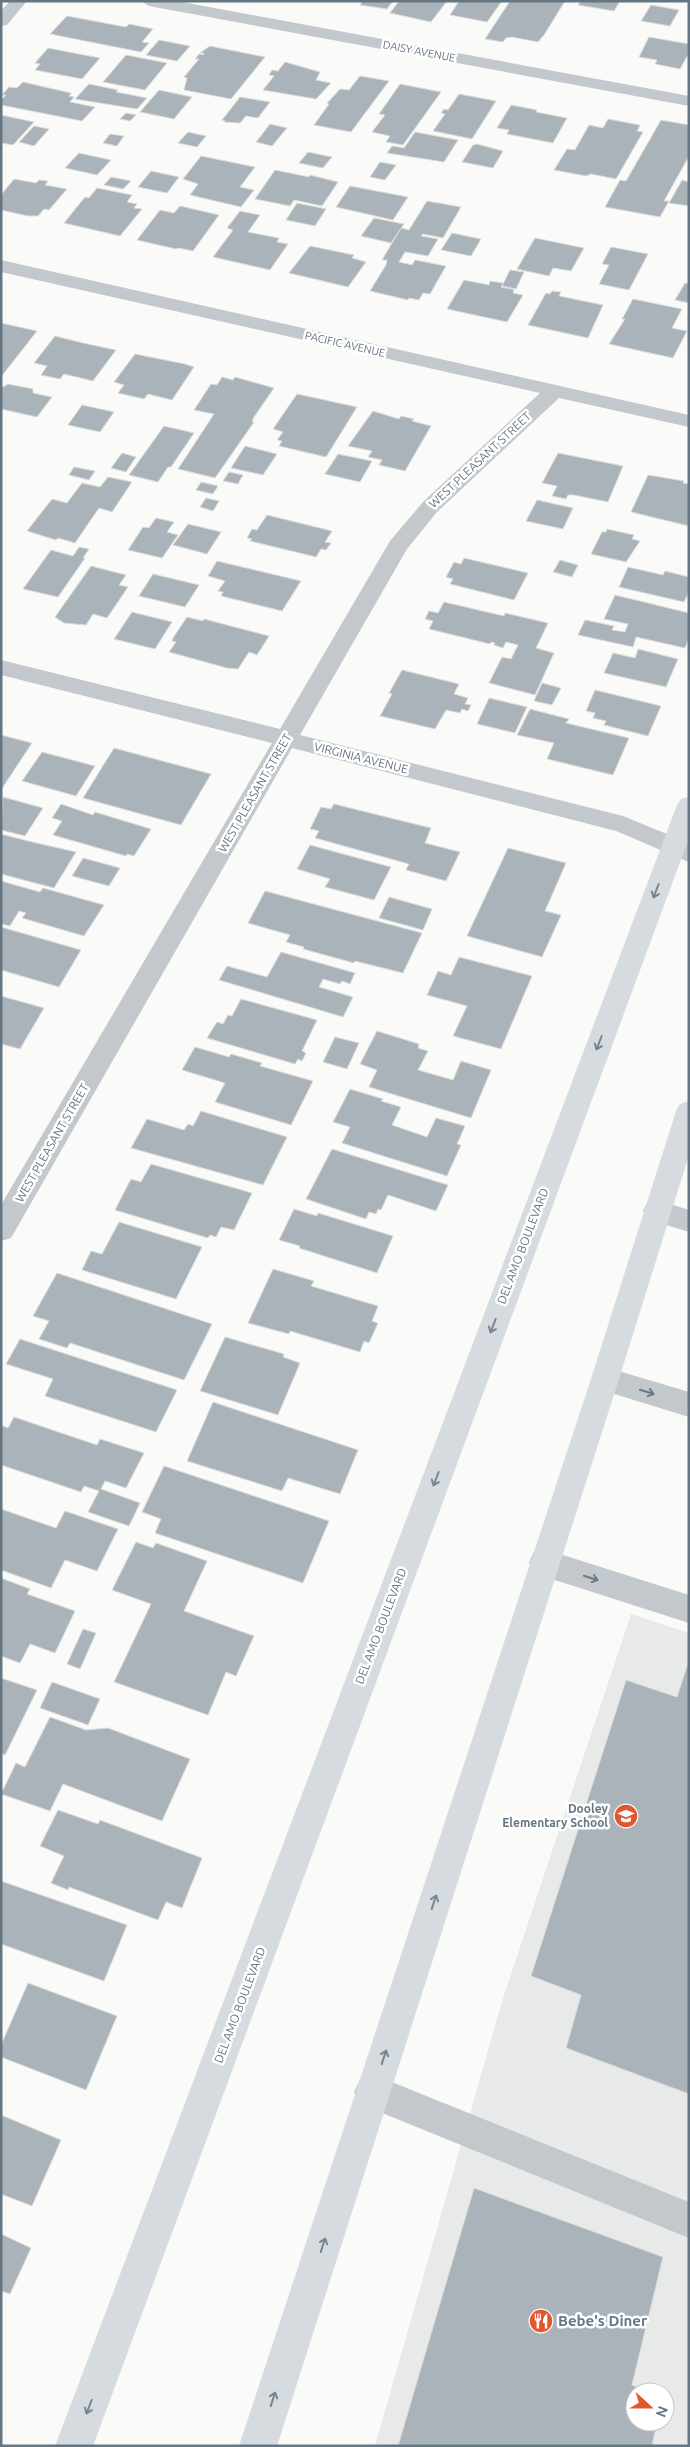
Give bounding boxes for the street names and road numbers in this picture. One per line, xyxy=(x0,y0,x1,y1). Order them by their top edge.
street label: DAISY AVENUE xyxy=(382,38,456,64)
street label: PACIFIC AVENUE xyxy=(304,329,386,359)
street label: WEST PLEASANT STREET xyxy=(426,409,533,510)
street label: WEST PLEASANT STREET xyxy=(215,731,294,854)
street label: VIRGINIA AVENUE xyxy=(313,740,410,776)
street label: WEST PLEASANT STREET xyxy=(12,1081,91,1204)
street label: DEL AMO BOULEVARD xyxy=(494,1186,551,1306)
street label: DEL AMO BOULEVARD xyxy=(352,1566,409,1686)
street label: DEL AMO BOULEVARD xyxy=(211,1945,268,2065)

